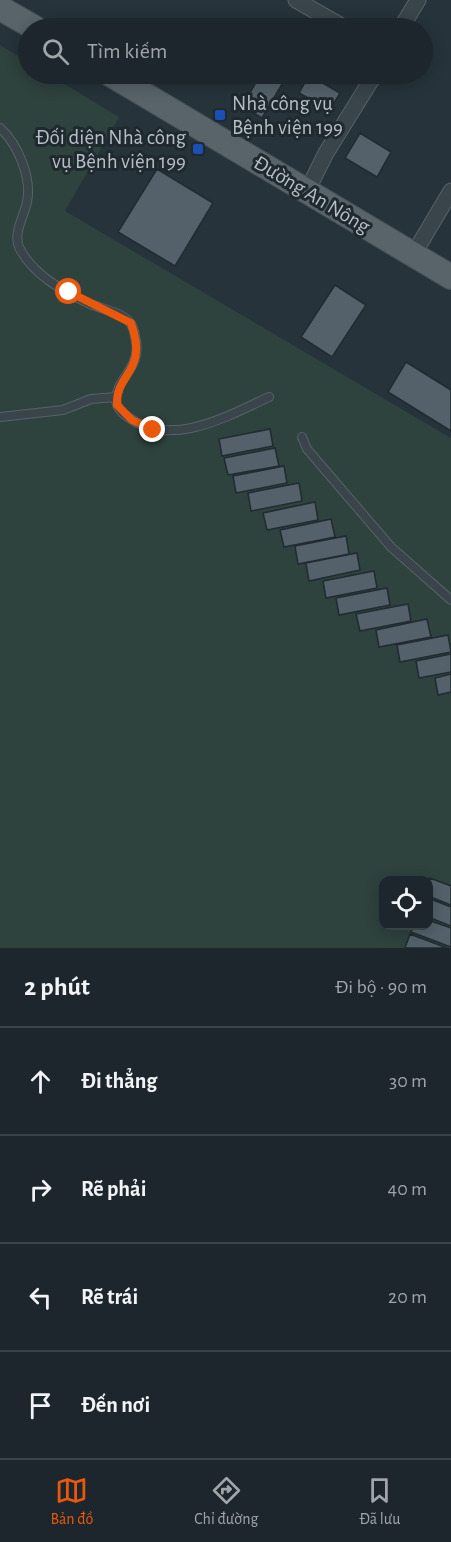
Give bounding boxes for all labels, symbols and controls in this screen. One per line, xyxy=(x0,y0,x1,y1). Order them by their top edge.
search box xyxy=(18,18,433,84)
icon: search xyxy=(39,35,72,68)
text: Tìm kiếm xyxy=(87,40,167,62)
place label: Nhà công vụ Bệnh viện 199 xyxy=(232,93,343,138)
marker: Nhà công vụ Bệnh viện 199 xyxy=(213,108,227,122)
place label: Đối diện Nhà công vụ Bệnh viện 199 xyxy=(36,127,187,172)
marker: Đối diện Nhà công vụ Bệnh viện 199 xyxy=(191,142,205,156)
street label: Đường An Nông xyxy=(250,152,374,238)
route start xyxy=(55,278,81,304)
route end xyxy=(139,416,165,442)
map controls xyxy=(379,876,433,930)
button: locate xyxy=(379,876,433,930)
text: 2 phút xyxy=(24,974,90,1000)
text: Đi bộ · 90 m xyxy=(335,977,427,997)
icon: ahead xyxy=(24,1065,57,1098)
text: Đi thẳng xyxy=(81,1070,157,1092)
text: 30 m xyxy=(389,1071,427,1091)
icon: right xyxy=(24,1173,57,1206)
text: Rẽ phải xyxy=(81,1178,146,1200)
text: 40 m xyxy=(388,1179,427,1199)
icon: left xyxy=(24,1281,57,1314)
text: Rẽ trái xyxy=(81,1286,138,1308)
text: 20 m xyxy=(388,1287,427,1307)
icon: arrive xyxy=(24,1389,57,1422)
text: Đến nơi xyxy=(81,1394,150,1416)
tab: Bản đồ xyxy=(50,1474,93,1529)
tab: Chỉ đường xyxy=(194,1474,258,1529)
tab: Đã lưu xyxy=(359,1474,401,1529)

